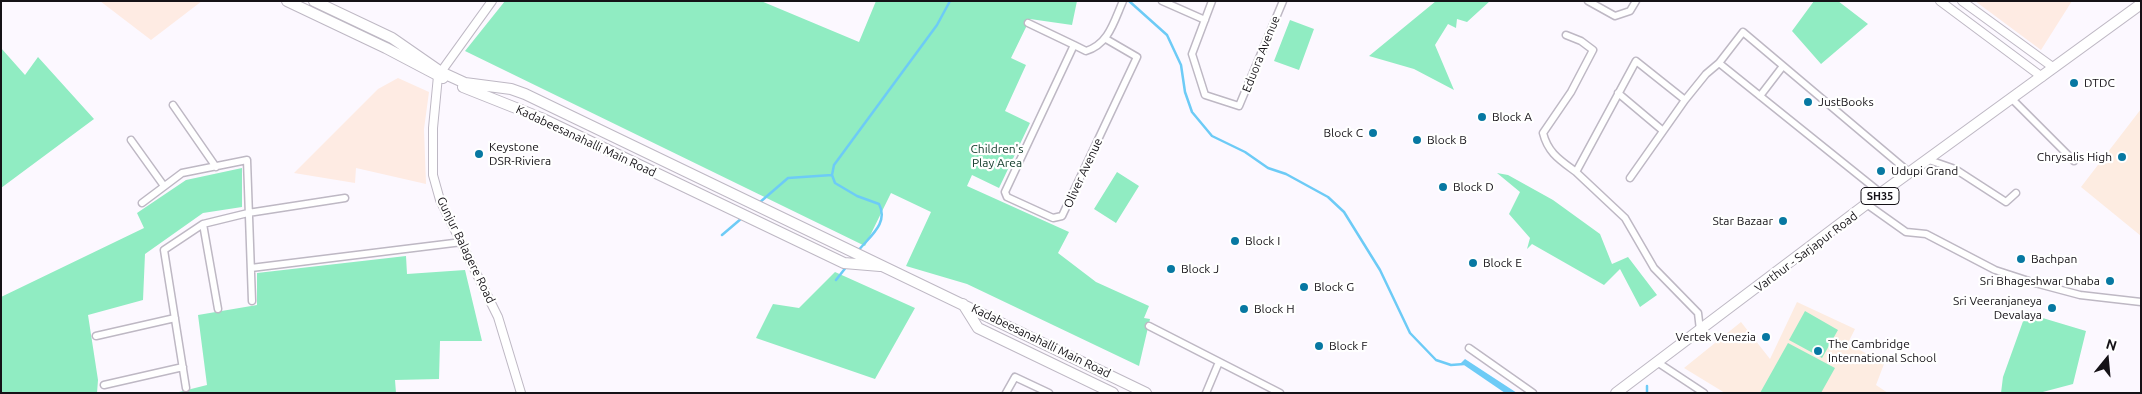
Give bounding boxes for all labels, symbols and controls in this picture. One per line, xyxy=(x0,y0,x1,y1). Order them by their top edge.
street label: Eduora Avenue xyxy=(1239,14,1283,94)
place label: DTDC xyxy=(2084,76,2115,90)
marker: DTDC xyxy=(2068,77,2080,89)
place label: JustBooks xyxy=(1818,95,1874,109)
marker: JustBooks xyxy=(1802,96,1814,108)
street label: Kadabeesanahalli Main Road xyxy=(514,102,658,180)
place label: Block A xyxy=(1492,110,1532,124)
marker: Block A xyxy=(1476,111,1488,123)
place label: Block C xyxy=(1323,126,1363,140)
marker: Block C xyxy=(1367,127,1379,139)
place label: Block B xyxy=(1427,133,1467,147)
marker: Block B xyxy=(1411,134,1423,146)
street label: Oliver Avenue xyxy=(1061,136,1105,210)
place label: Keystone DSR-Riviera xyxy=(489,140,551,168)
park label: Children's Play Area xyxy=(970,142,1024,170)
marker: Keystone DSR-Riviera xyxy=(473,148,485,160)
place label: Chrysalis High xyxy=(2037,150,2112,164)
marker: Chrysalis High xyxy=(2116,151,2128,163)
place label: Udupi Grand xyxy=(1891,164,1958,178)
marker: Udupi Grand xyxy=(1875,165,1887,177)
place label: Block D xyxy=(1453,180,1494,194)
marker: Block D xyxy=(1437,181,1449,193)
road number: SH35 xyxy=(1861,188,1899,205)
street label: Gunjur Balagere Road xyxy=(434,194,498,306)
street label: Varthur - Sarjapur Road xyxy=(1752,209,1860,295)
place label: Star Bazaar xyxy=(1712,214,1773,228)
marker: Star Bazaar xyxy=(1777,215,1789,227)
place label: Block I xyxy=(1245,234,1280,248)
marker: Block I xyxy=(1229,235,1241,247)
place label: Bachpan xyxy=(2031,252,2077,266)
marker: Bachpan xyxy=(2015,253,2027,265)
place label: Block E xyxy=(1483,256,1522,270)
marker: Block E xyxy=(1467,257,1479,269)
place label: Block J xyxy=(1181,262,1219,276)
marker: Block J xyxy=(1165,263,1177,275)
place label: Sri Bhageshwar Dhaba xyxy=(1980,274,2100,288)
marker: Sri Bhageshwar Dhaba xyxy=(2104,275,2116,287)
place label: Block G xyxy=(1314,280,1354,294)
marker: Block G xyxy=(1298,281,1310,293)
place label: Sri Veeranjaneya Devalaya xyxy=(1953,294,2042,322)
street label: Kadabeesanahalli Main Road xyxy=(969,301,1113,381)
place label: Block H xyxy=(1254,302,1295,316)
marker: Sri Veeranjaneya Devalaya xyxy=(2046,302,2058,314)
marker: Block H xyxy=(1238,303,1250,315)
place label: Vertek Venezia xyxy=(1676,330,1756,344)
marker: Vertek Venezia xyxy=(1760,331,1772,343)
north arrow xyxy=(2082,334,2132,384)
text: N xyxy=(2104,335,2119,354)
place label: The Cambridge International School xyxy=(1828,337,1936,365)
place label: Block F xyxy=(1329,339,1367,353)
marker: Block F xyxy=(1313,340,1325,352)
marker: The Cambridge International School xyxy=(1812,345,1824,357)

